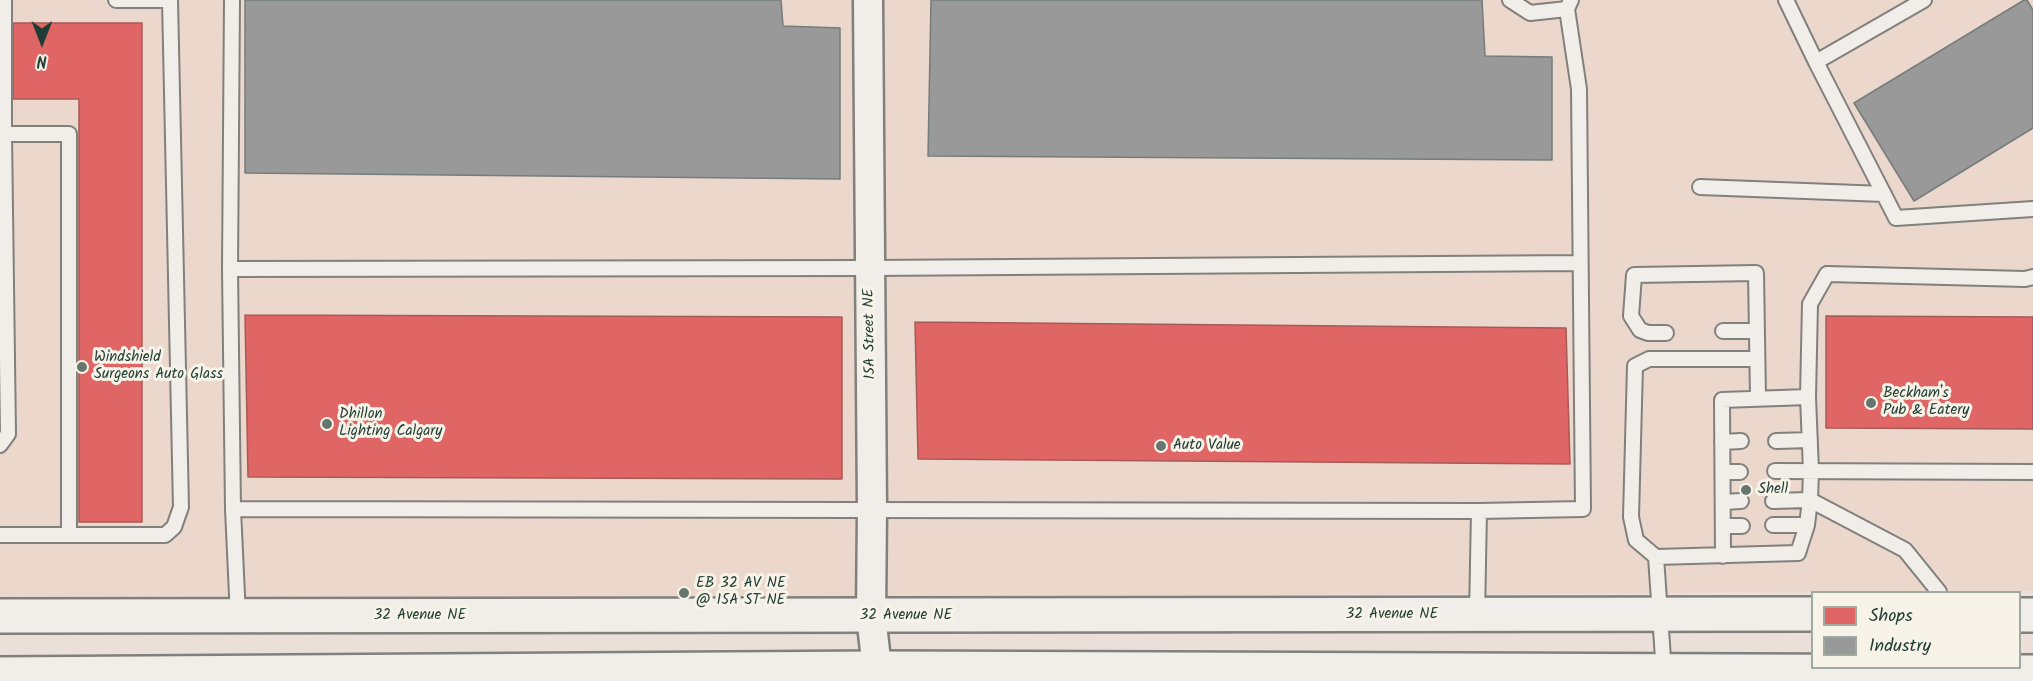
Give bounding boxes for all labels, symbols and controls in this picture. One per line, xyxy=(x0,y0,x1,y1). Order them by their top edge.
north arrow xyxy=(12,12,72,72)
text: N xyxy=(37,48,47,73)
street label: 15A Street NE xyxy=(861,288,881,380)
place label: Windshield Surgeons Auto Glass xyxy=(94,349,223,384)
marker: Windshield Surgeons Auto Glass xyxy=(75,360,89,374)
place label: Beckham's Pub & Eatery xyxy=(1883,385,1969,420)
marker: Beckham's Pub & Eatery xyxy=(1864,396,1878,410)
place label: Dhillon Lighting Calgary xyxy=(339,406,442,441)
marker: Dhillon Lighting Calgary xyxy=(320,417,334,431)
place label: Auto Value xyxy=(1173,437,1241,455)
marker: Auto Value xyxy=(1154,439,1168,453)
place label: Shell xyxy=(1758,481,1788,499)
marker: Shell xyxy=(1739,483,1753,497)
place label: EB 32 AV NE @ 15A ST NE xyxy=(696,575,786,610)
marker: EB 32 AV NE @ 15A ST NE xyxy=(677,586,691,600)
legend xyxy=(1811,591,2021,669)
text: Shops xyxy=(1869,602,1913,631)
street label: 32 Avenue NE xyxy=(1346,606,1438,624)
street label: 32 Avenue NE xyxy=(374,607,466,625)
street label: 32 Avenue NE xyxy=(860,607,952,625)
text: Industry xyxy=(1869,632,1931,661)

